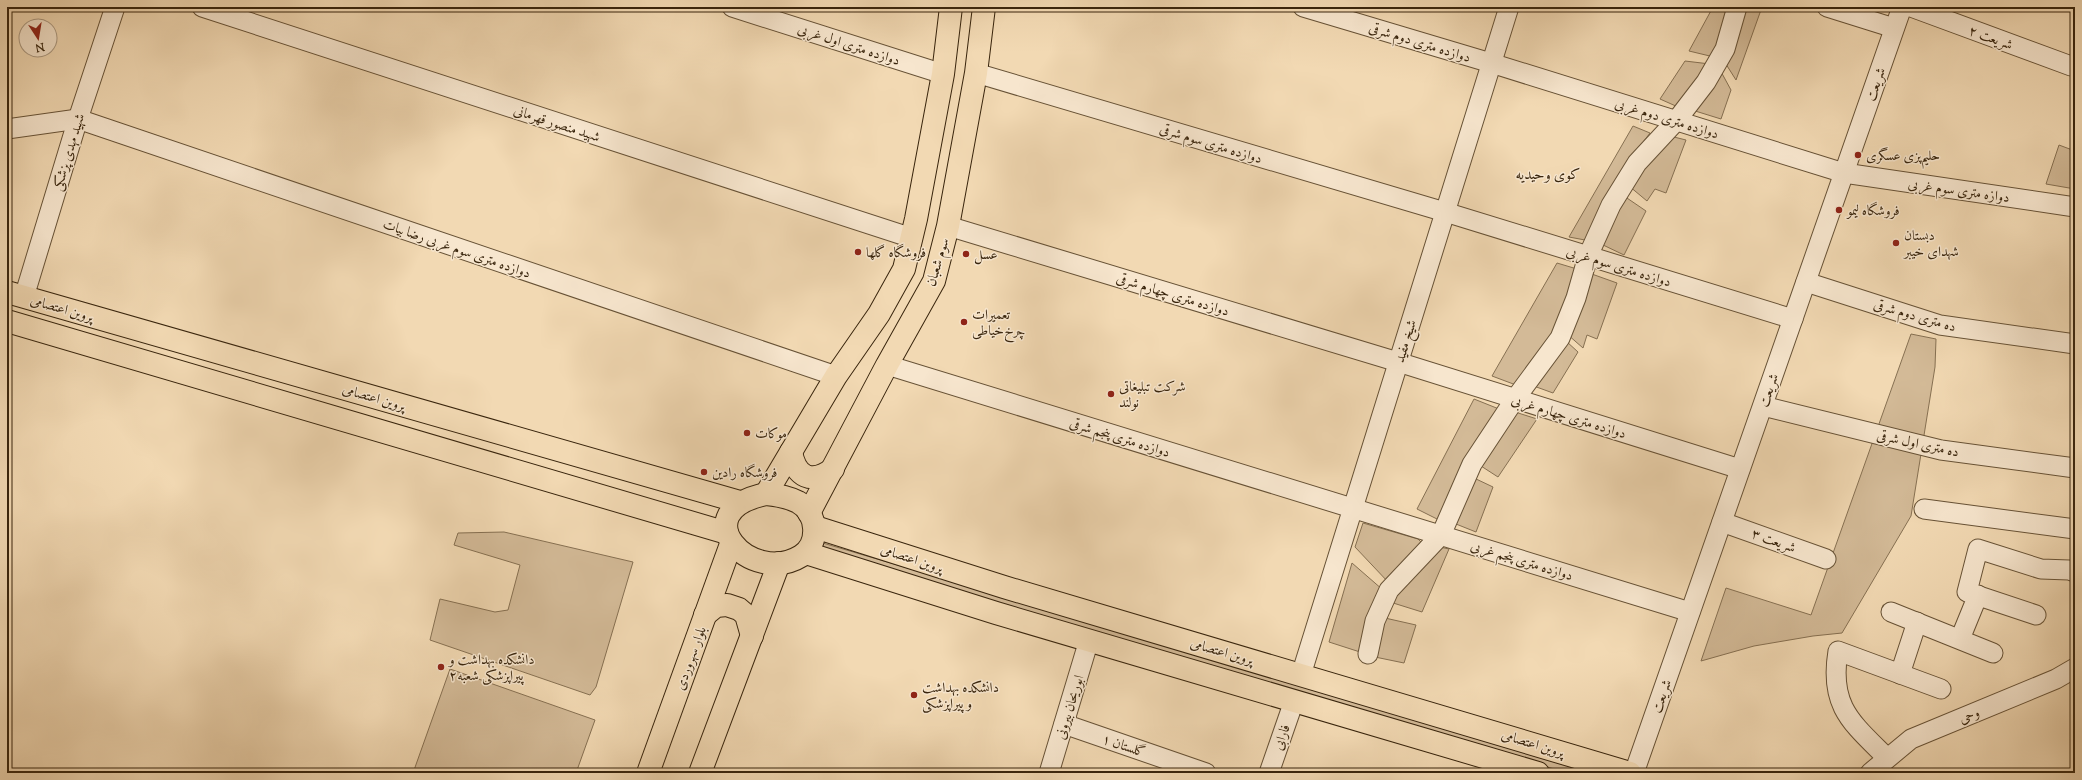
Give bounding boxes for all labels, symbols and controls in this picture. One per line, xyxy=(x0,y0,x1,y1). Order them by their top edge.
north arrow xyxy=(18,18,58,58)
street label: دوازده متری دوم شرقی xyxy=(1366,19,1473,70)
street label: دوازده متری اول غربی xyxy=(795,20,902,72)
street label: شریعت ۲ xyxy=(1965,22,2015,56)
text: N xyxy=(34,38,47,56)
street label: شریعت xyxy=(1862,65,1892,104)
street label: دوازده متری دوم غربی xyxy=(1612,95,1721,146)
street label: شهید منصور قهرمانی xyxy=(511,101,602,148)
street label: شهید مهدی پزشکی xyxy=(49,111,91,194)
street label: دوازده متری سوم شرقی xyxy=(1156,120,1264,171)
place label: حلیم‌پزی عسگری xyxy=(1866,147,1940,169)
marker: حلیم‌پزی عسگری xyxy=(1853,150,1863,160)
district label: کوی وحیدیه xyxy=(1516,165,1580,186)
street label: دوازه متری سوم غربی xyxy=(1906,175,2011,210)
place label: فروشگاه لیمو xyxy=(1845,201,1900,222)
marker: فروشگاه لیمو xyxy=(1834,205,1844,215)
street label: دوازده متری سوم غربی رضا بیات xyxy=(379,215,533,286)
place label: دبستان شهدای خیبر xyxy=(1902,227,1959,263)
street label: سوم شعبان xyxy=(922,236,957,290)
marker: دبستان شهدای خیبر xyxy=(1891,238,1901,248)
street label: دوازده متری سوم غربی xyxy=(1563,242,1673,294)
place label: فروشگاه گلها xyxy=(866,243,926,264)
place label: عسل xyxy=(974,246,998,266)
marker: فروشگاه گلها xyxy=(853,247,863,257)
marker: عسل xyxy=(961,249,971,259)
street label: دوازده متری چهارم شرقی xyxy=(1113,269,1231,324)
street label: پروین اعتصامی xyxy=(28,291,97,329)
street label: ده متری دوم شرقی xyxy=(1871,296,1958,339)
place label: تعمیرات چرخ‌خیاطی xyxy=(972,306,1025,343)
marker: تعمیرات چرخ‌خیاطی xyxy=(959,317,969,327)
street label: شیخ مفید xyxy=(1391,318,1424,366)
street label: شریعت xyxy=(1755,371,1785,410)
place label: شرکت تبلیغاتی نولند xyxy=(1119,378,1186,414)
street label: پروین اعتصامی xyxy=(340,380,409,418)
marker: شرکت تبلیغاتی نولند xyxy=(1106,389,1116,399)
street label: دوازده متری چهارم غربی xyxy=(1508,391,1628,446)
street label: دوازده متری پنجم شرقی xyxy=(1066,414,1172,466)
place label: موکات xyxy=(755,425,787,445)
street label: ده متری اول شرقی xyxy=(1874,426,1961,463)
marker: موکات xyxy=(742,428,752,438)
place label: فروشگاه رادین xyxy=(712,463,777,484)
marker: فروشگاه رادین xyxy=(699,467,709,477)
street label: شریعت ۳ xyxy=(1748,525,1798,559)
street label: دوازده متری پنجم غربی xyxy=(1467,537,1575,589)
street label: پروین اعتصامی xyxy=(877,540,947,580)
street label: بلوار سهروردی xyxy=(671,624,713,693)
street label: پروین اعتصامی xyxy=(1188,634,1257,672)
place label: دانشکده بهداشت و پیراپزشکى شعبه۲ xyxy=(447,651,535,687)
marker: دانشکده بهداشت و پیراپزشکى شعبه۲ xyxy=(436,662,446,672)
street label: ابوریحان بیرونی xyxy=(1052,673,1090,742)
street label: شریعت xyxy=(1648,677,1678,716)
place label: دانشکده بهداشت و پیراپزشکی xyxy=(922,679,999,715)
marker: دانشکده بهداشت و پیراپزشکی xyxy=(909,690,919,700)
street label: وحی xyxy=(1956,704,1983,730)
street label: فارابی xyxy=(1269,722,1297,753)
street label: پروین اعتصامی xyxy=(1499,726,1568,764)
street label: گلستان ۱ xyxy=(1099,730,1148,764)

